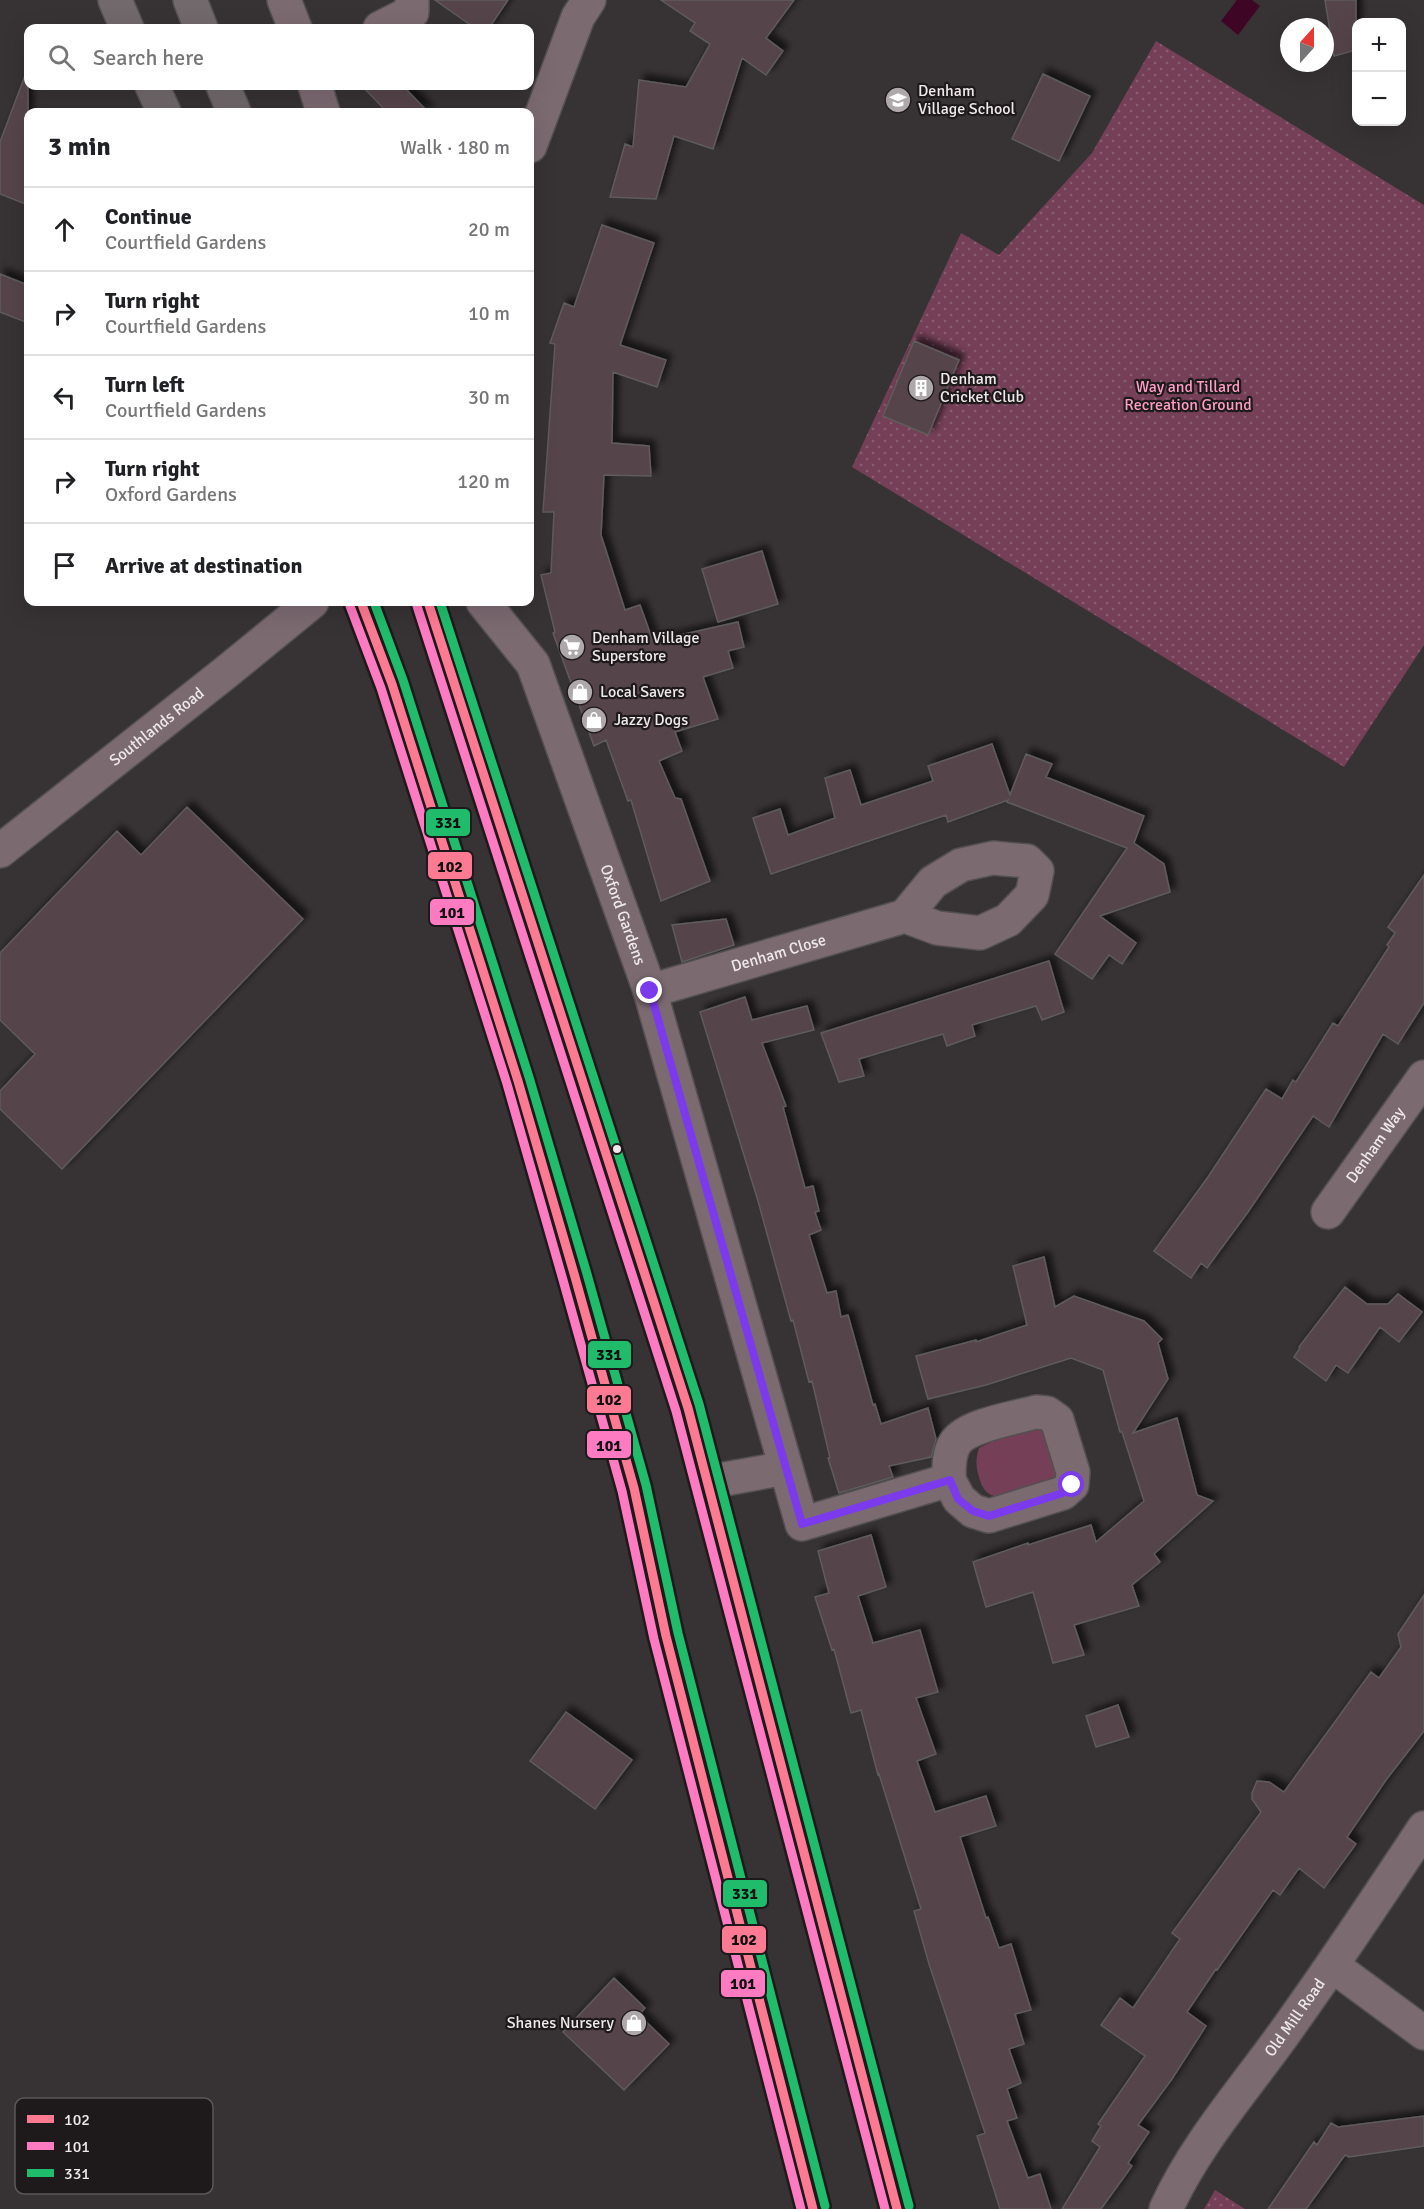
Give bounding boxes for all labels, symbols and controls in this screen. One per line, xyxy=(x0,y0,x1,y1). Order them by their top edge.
north arrow xyxy=(1280,18,1334,72)
map controls xyxy=(1352,18,1406,126)
button: + xyxy=(1352,18,1406,72)
search box xyxy=(24,24,534,90)
icon: search xyxy=(45,41,78,74)
text: Search here xyxy=(93,44,204,71)
button: − xyxy=(1352,72,1406,126)
place label: Denham Village School xyxy=(918,81,1016,119)
school or university icon: Denham Village School xyxy=(883,85,913,115)
text: 3 min xyxy=(48,131,111,163)
text: Walk · 180 m xyxy=(400,135,510,160)
text: Continue xyxy=(105,203,192,230)
icon: ahead xyxy=(48,213,81,246)
text: 20 m xyxy=(468,217,510,242)
text: Courtfield Gardens xyxy=(105,230,266,255)
text: Turn right xyxy=(105,287,200,314)
icon: right xyxy=(48,297,81,330)
text: 10 m xyxy=(468,301,510,326)
text: Courtfield Gardens xyxy=(105,314,266,339)
place label: Denham Cricket Club xyxy=(940,369,1024,407)
text: Turn left xyxy=(105,371,185,398)
building icon: Denham Cricket Club xyxy=(906,373,936,403)
park label: Way and Tillard Recreation Ground xyxy=(1124,377,1252,415)
icon: left xyxy=(48,381,81,414)
text: 30 m xyxy=(468,385,510,410)
text: Courtfield Gardens xyxy=(105,398,266,423)
text: Turn right xyxy=(105,455,200,482)
icon: right xyxy=(48,465,81,498)
text: 120 m xyxy=(457,469,510,494)
text: Oxford Gardens xyxy=(105,482,237,507)
icon: arrive xyxy=(48,549,81,582)
text: Arrive at destination xyxy=(105,552,302,579)
place label: Denham Village Superstore xyxy=(592,628,699,666)
supermarket icon: Denham Village Superstore xyxy=(557,632,587,662)
shop icon: Local Savers xyxy=(565,677,595,707)
place label: Local Savers xyxy=(600,682,685,702)
street label: Southlands Road xyxy=(105,683,208,770)
shop icon: Jazzy Dogs xyxy=(579,705,609,735)
place label: Jazzy Dogs xyxy=(614,710,688,730)
line badge: 331 xyxy=(425,808,471,837)
text: 331 xyxy=(435,813,461,833)
line badge: 102 xyxy=(427,851,473,880)
text: 102 xyxy=(437,857,463,877)
street label: Oxford Gardens xyxy=(596,862,650,968)
line badge: 101 xyxy=(429,898,475,926)
text: 101 xyxy=(439,903,465,923)
street label: Denham Close xyxy=(729,930,828,977)
route end xyxy=(636,977,662,1003)
street label: Denham Way xyxy=(1342,1103,1410,1187)
unlabelled marker xyxy=(611,1143,623,1155)
line badge: 331 xyxy=(587,1340,632,1369)
text: 331 xyxy=(596,1345,622,1365)
line badge: 102 xyxy=(586,1385,632,1414)
text: 102 xyxy=(596,1390,622,1410)
line badge: 101 xyxy=(586,1430,632,1459)
text: 101 xyxy=(596,1436,622,1456)
route start xyxy=(1058,1471,1084,1497)
line badge: 331 xyxy=(722,1879,768,1908)
text: 331 xyxy=(732,1884,758,1904)
line badge: 102 xyxy=(721,1925,767,1954)
text: 102 xyxy=(731,1930,757,1950)
line badge: 101 xyxy=(720,1969,766,1998)
text: 101 xyxy=(730,1974,756,1994)
street label: Old Mill Road xyxy=(1260,1975,1330,2061)
shop icon: Shanes Nursery xyxy=(619,2008,649,2038)
place label: Shanes Nursery xyxy=(507,2013,615,2033)
legend xyxy=(15,2098,213,2194)
text: 102 xyxy=(64,2110,90,2130)
text: 101 xyxy=(64,2137,90,2157)
text: 331 xyxy=(64,2164,90,2184)

